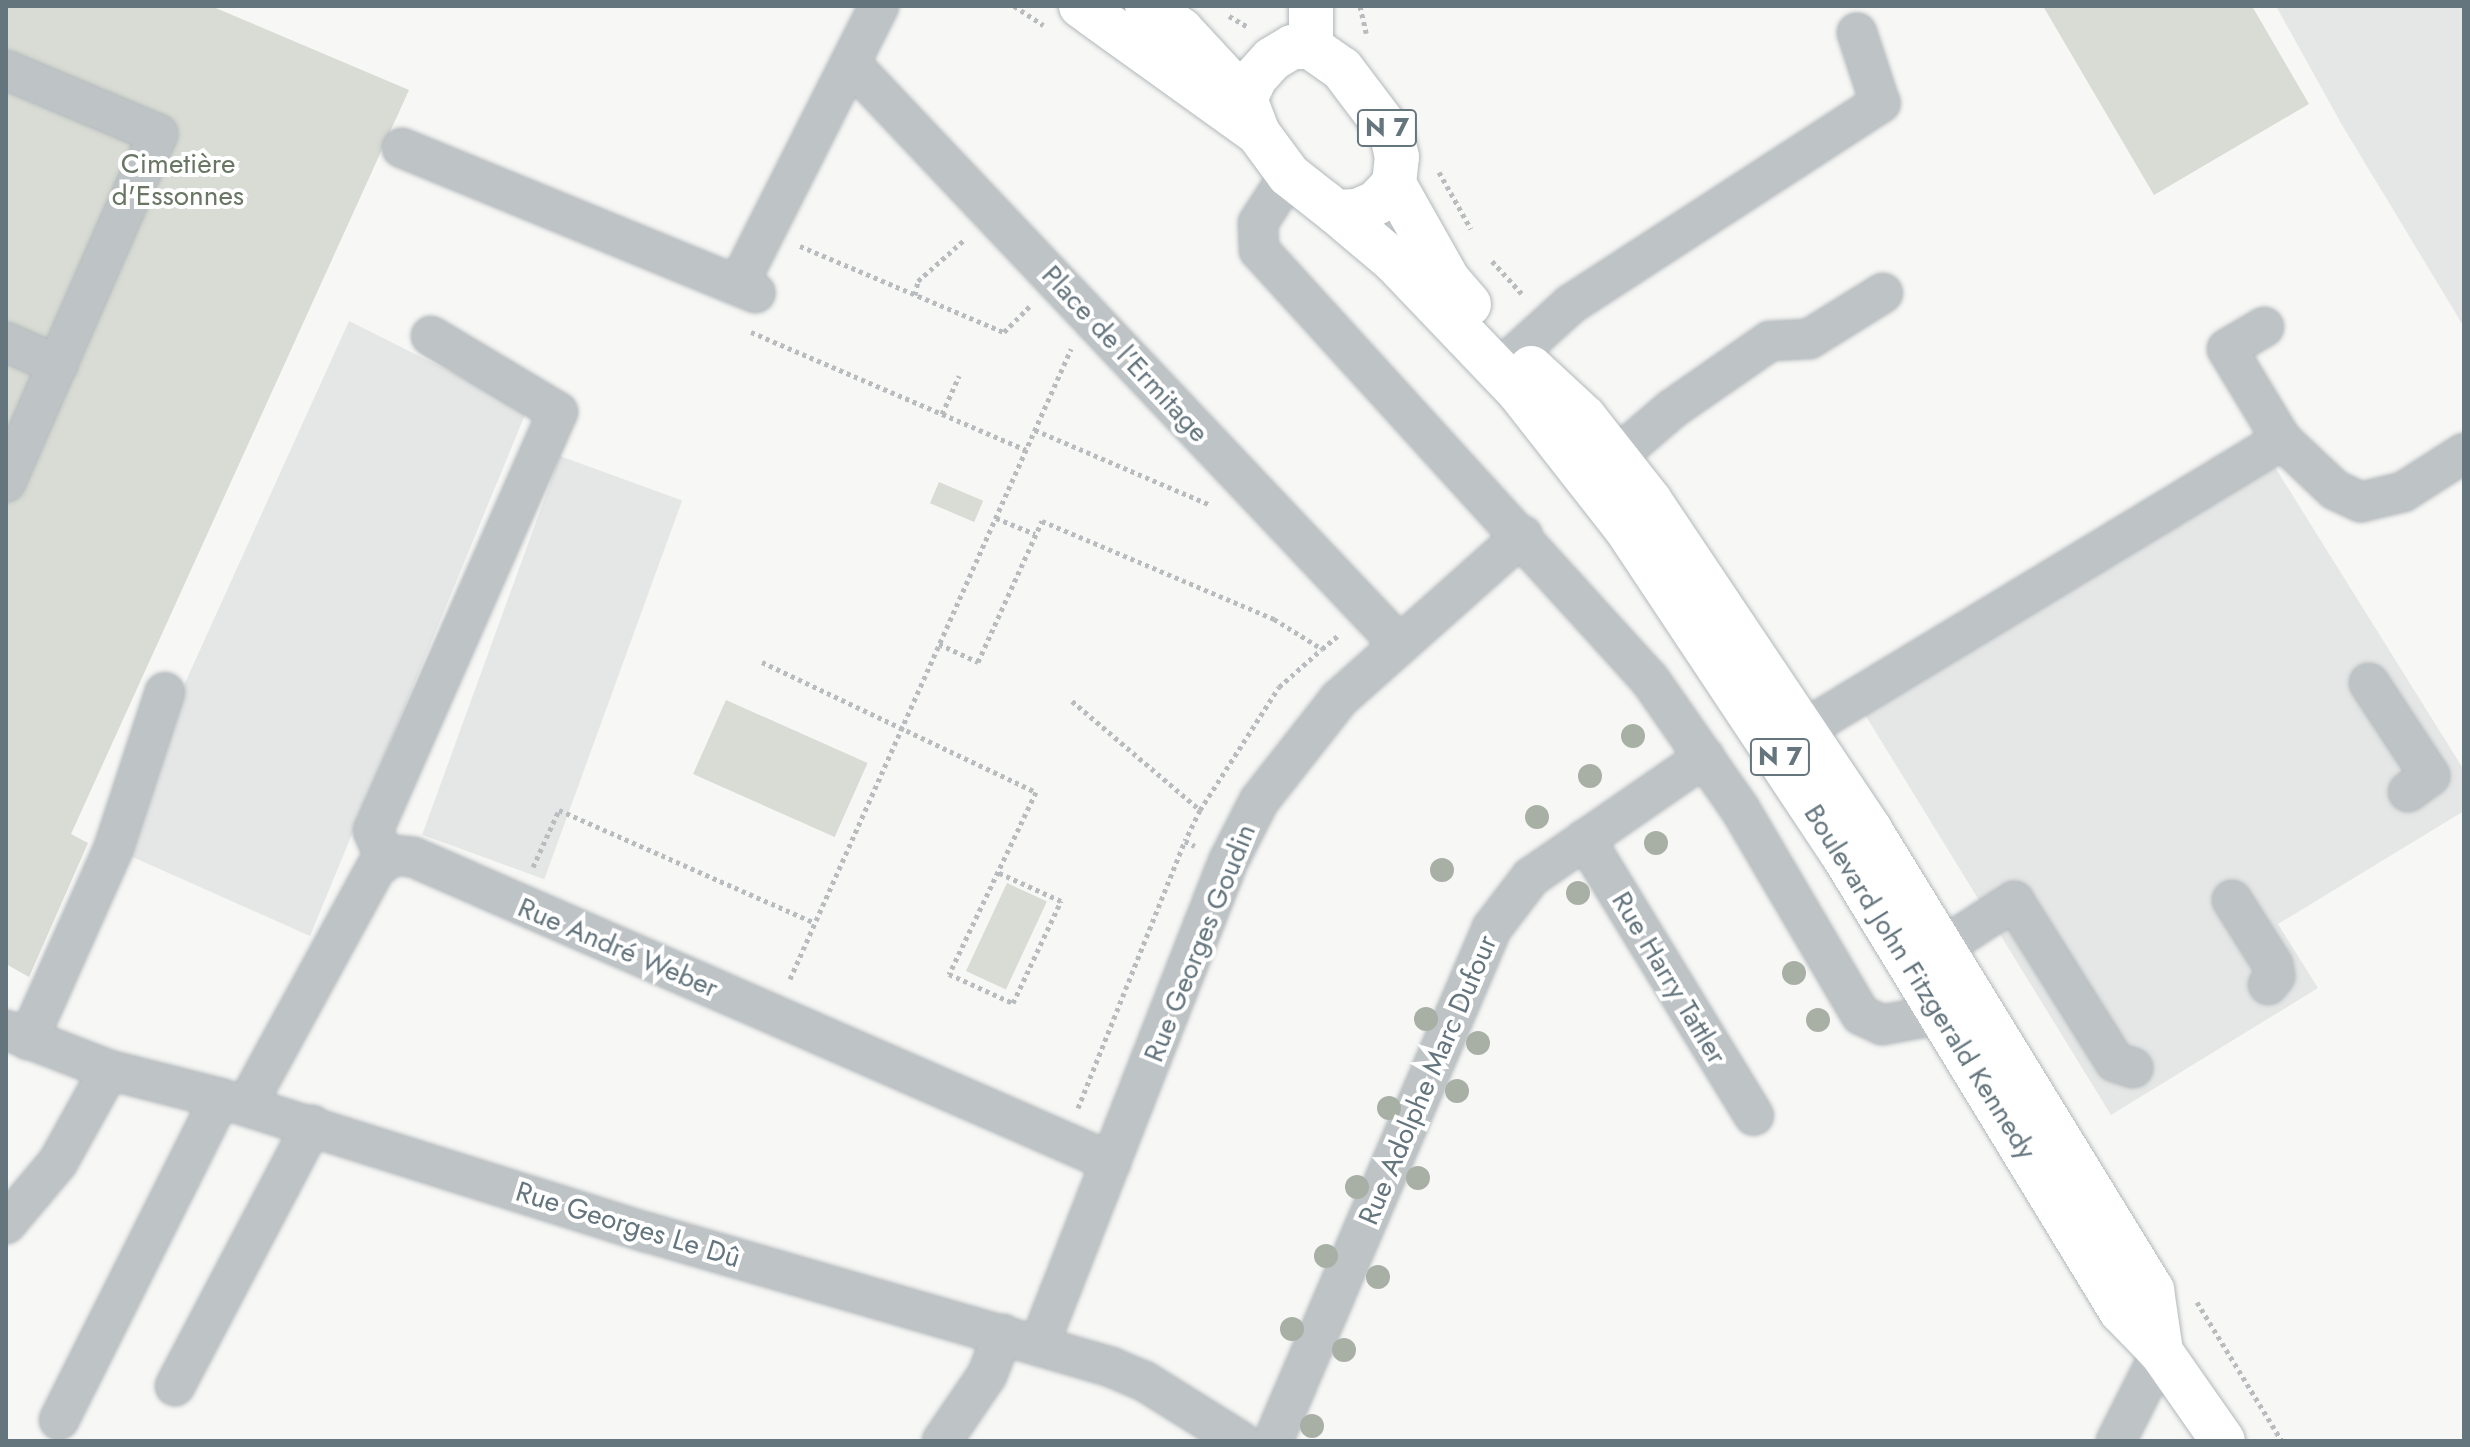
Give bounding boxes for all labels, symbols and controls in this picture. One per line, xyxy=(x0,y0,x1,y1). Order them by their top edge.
road number: N 7 xyxy=(1355,106,1419,150)
park label: Cimetière d'Essonnes xyxy=(112,147,244,213)
street label: Place de l'Ermitage xyxy=(1035,259,1215,449)
road number: N 7 xyxy=(1748,735,1812,779)
street label: Boulevard John Fitzgerald Kennedy xyxy=(1797,798,2043,1166)
street label: Rue Georges Goudin xyxy=(1137,819,1263,1067)
street label: Rue Harry Tattler xyxy=(1604,886,1734,1070)
street label: Rue André Weber xyxy=(513,891,723,1005)
street label: Rue Adolphe Marc Dufour xyxy=(1352,930,1504,1230)
street label: Rue Georges Le Dû xyxy=(512,1175,744,1275)

